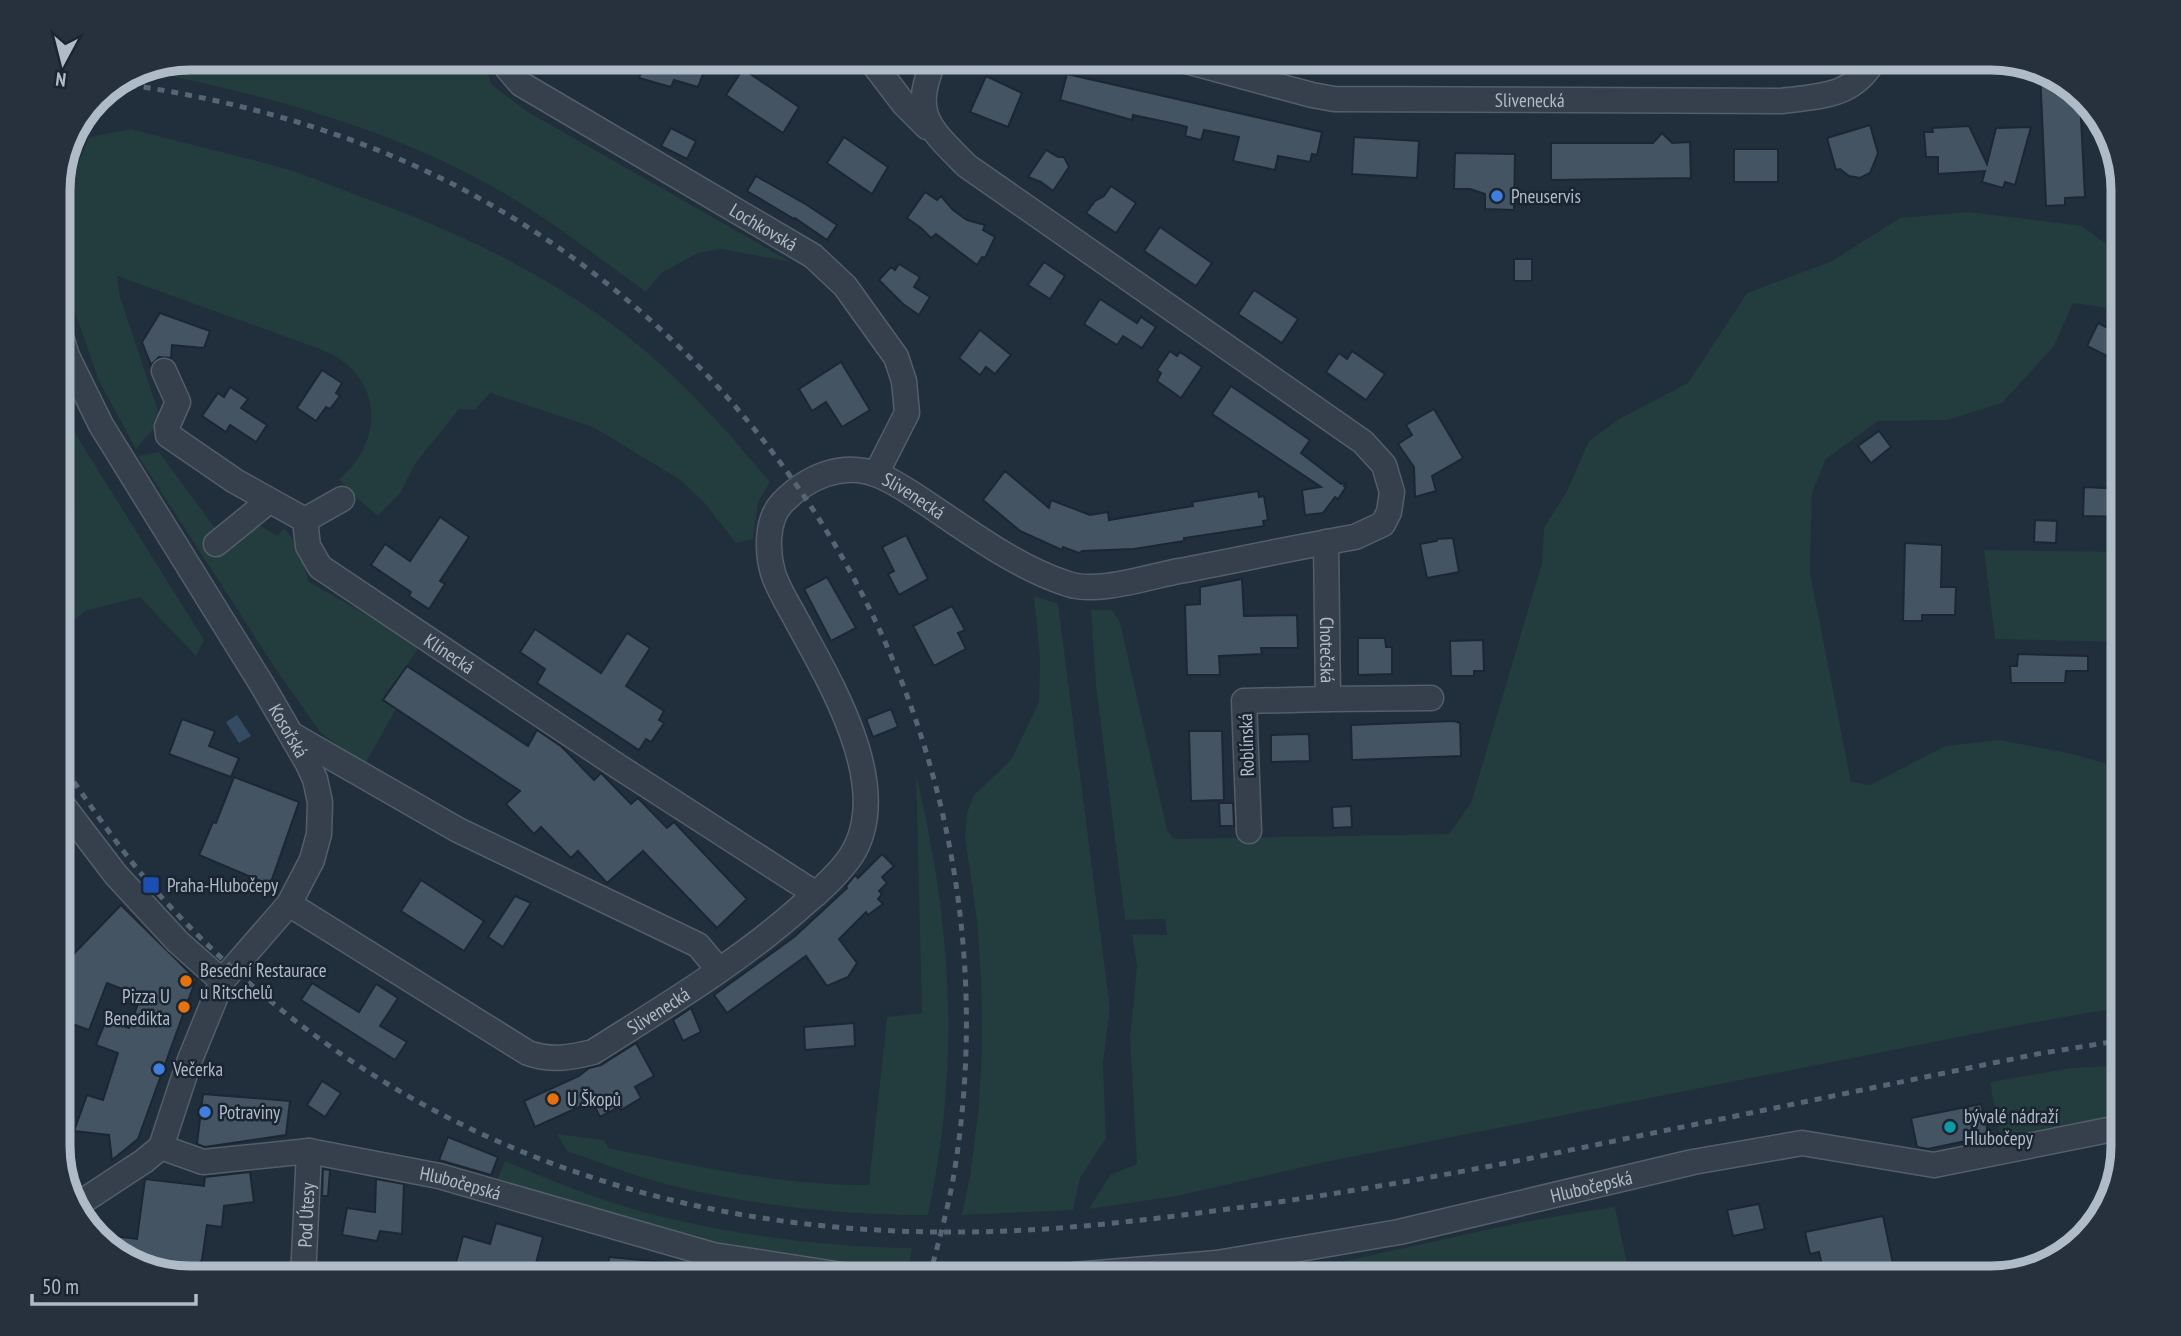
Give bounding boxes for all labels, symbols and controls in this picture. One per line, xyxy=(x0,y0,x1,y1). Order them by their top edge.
north arrow xyxy=(28,28,98,98)
text: N xyxy=(54,67,67,92)
street label: Slivenecká xyxy=(1495,88,1565,112)
place label: Pneuservis xyxy=(1511,184,1581,208)
marker: Pneuservis xyxy=(1489,188,1505,204)
street label: Lochkovská xyxy=(725,198,802,256)
street label: Slivenecká xyxy=(879,467,950,524)
street label: Chotečská xyxy=(1315,617,1340,683)
street label: Klínecká xyxy=(420,628,479,679)
street label: Kosořská xyxy=(264,699,314,762)
street label: Roblínská xyxy=(1233,713,1259,777)
place label: Praha-Hlubočepy xyxy=(167,873,279,897)
marker: Praha-Hlubočepy xyxy=(141,875,161,895)
place label: Besední Restaurace u Ritschelů xyxy=(200,958,327,1004)
marker: Besední Restaurace u Ritschelů xyxy=(178,973,194,989)
street label: Slivenecká xyxy=(622,982,694,1039)
place label: Pizza U Benedikta xyxy=(104,984,170,1030)
marker: Pizza U Benedikta xyxy=(176,999,192,1015)
place label: Večerka xyxy=(172,1057,223,1081)
marker: Večerka xyxy=(151,1061,167,1077)
place label: U Škopů xyxy=(567,1087,621,1111)
marker: U Škopů xyxy=(545,1091,561,1107)
place label: Potraviny xyxy=(219,1100,281,1124)
marker: Potraviny xyxy=(197,1104,213,1120)
place label: bývalé nádraží Hlubočepy xyxy=(1964,1104,2059,1150)
marker: bývalé nádraží Hlubočepy xyxy=(1942,1119,1958,1135)
street label: Hlubočepská xyxy=(418,1161,504,1205)
street label: Hlubočepská xyxy=(1548,1165,1635,1208)
street label: Pod Útesy xyxy=(292,1181,320,1248)
scale bar xyxy=(32,1262,196,1306)
text: 50 m xyxy=(42,1273,79,1300)

